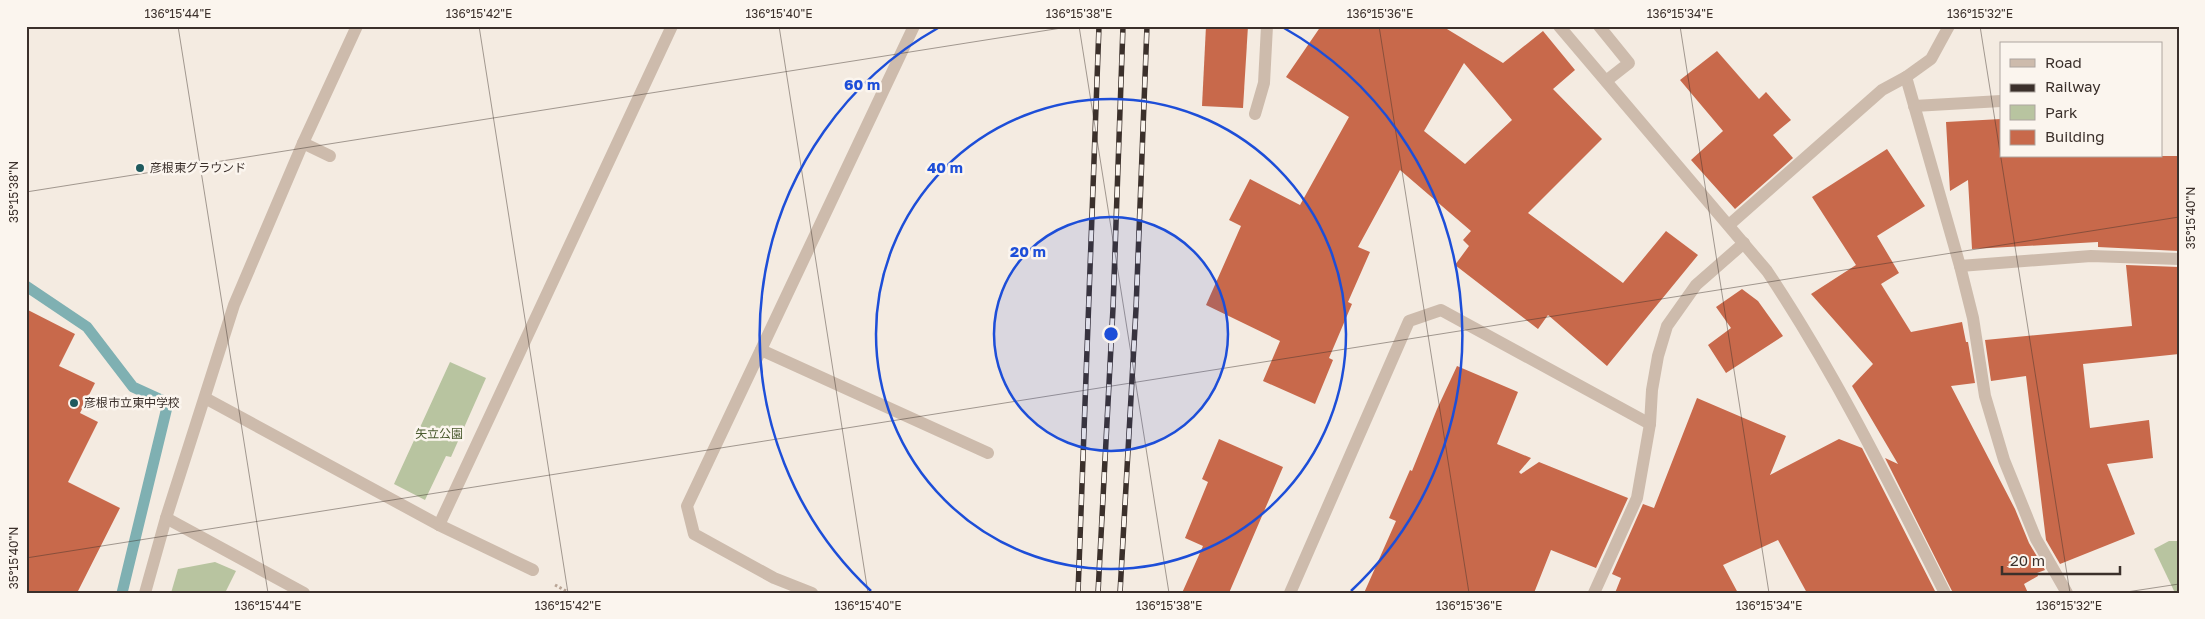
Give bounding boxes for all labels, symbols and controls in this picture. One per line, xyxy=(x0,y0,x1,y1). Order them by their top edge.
text: 136°15'44"E xyxy=(145,6,211,21)
text: 136°15'42"E xyxy=(446,6,512,21)
text: 136°15'40"E xyxy=(746,6,812,21)
text: 136°15'38"E xyxy=(1046,6,1112,21)
text: 136°15'36"E xyxy=(1347,6,1413,21)
text: 136°15'34"E xyxy=(1647,6,1713,21)
text: 136°15'32"E xyxy=(1947,6,2013,21)
legend xyxy=(2000,42,2162,158)
text: Road xyxy=(2045,53,2082,71)
text: 60 m xyxy=(844,75,880,93)
text: Railway xyxy=(2045,77,2101,95)
text: Park xyxy=(2045,103,2078,121)
text: Building xyxy=(2045,127,2105,145)
text: 40 m xyxy=(927,158,963,176)
place label: 彦根東グラウンド xyxy=(150,160,246,175)
text: 35°15'38"N xyxy=(6,161,21,223)
marker: 彦根東グラウンド xyxy=(134,162,146,174)
text: 35°15'40"N xyxy=(2183,187,2198,249)
text: 20 m xyxy=(1010,242,1046,260)
centre of rings xyxy=(1102,325,1120,343)
place label: 彦根市立東中学校 xyxy=(84,395,180,410)
marker: 彦根市立東中学校 xyxy=(68,397,80,409)
park label: 矢立公園 xyxy=(415,426,463,441)
text: 35°15'40"N xyxy=(6,527,21,589)
scale bar xyxy=(2002,544,2120,576)
text: 20 m xyxy=(2010,551,2045,569)
text: 136°15'44"E xyxy=(235,598,301,613)
text: 136°15'42"E xyxy=(535,598,601,613)
text: 136°15'40"E xyxy=(835,598,901,613)
text: 136°15'38"E xyxy=(1136,598,1202,613)
text: 136°15'36"E xyxy=(1436,598,1502,613)
text: 136°15'34"E xyxy=(1736,598,1802,613)
text: 136°15'32"E xyxy=(2036,598,2102,613)

